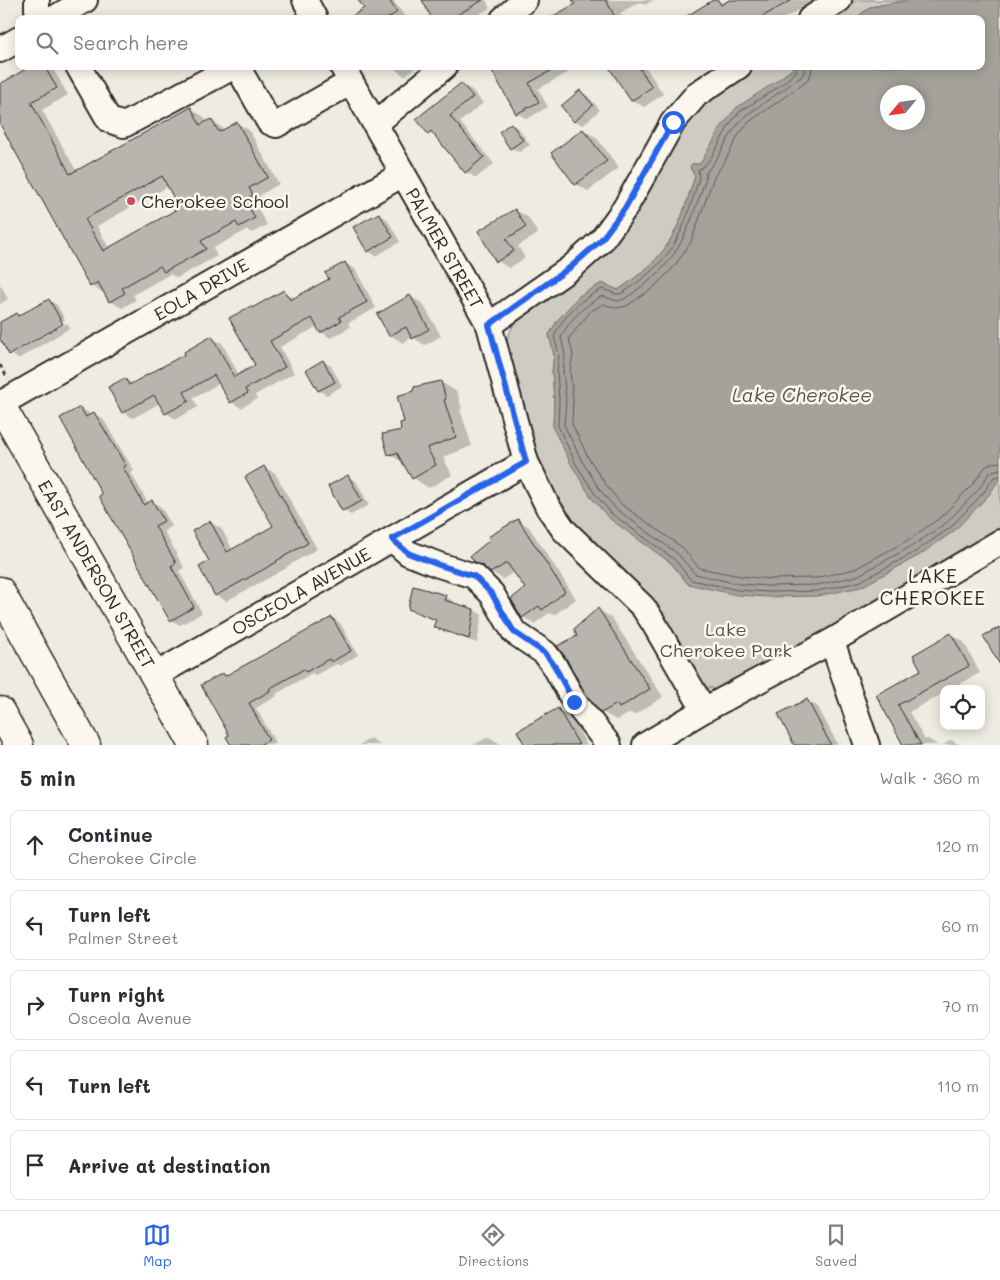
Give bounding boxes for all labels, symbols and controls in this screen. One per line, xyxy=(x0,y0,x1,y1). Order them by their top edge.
search box xyxy=(15,15,985,70)
icon: search xyxy=(33,29,61,57)
text: Search here xyxy=(73,30,189,55)
north arrow xyxy=(880,85,925,130)
route start xyxy=(662,111,685,134)
street label: PALMER STREET xyxy=(401,183,489,313)
place label: Cherokee School xyxy=(141,189,289,213)
marker: Cherokee School xyxy=(125,195,137,207)
street label: EOLA DRIVE xyxy=(149,252,253,326)
water label: Lake Cherokee xyxy=(732,382,872,407)
street label: EAST ANDERSON STREET xyxy=(33,475,161,673)
street label: OSCEOLA AVENUE xyxy=(227,541,375,641)
district label: LAKE CHEROKEE xyxy=(880,563,986,610)
park label: Lake Cherokee Park xyxy=(660,617,792,662)
map controls xyxy=(940,685,985,730)
button: locate xyxy=(940,685,985,730)
route end xyxy=(563,691,586,714)
text: 5 min xyxy=(20,764,76,791)
text: Walk · 360 m xyxy=(879,767,980,788)
text: Continue xyxy=(68,822,153,847)
icon: ahead xyxy=(21,831,49,859)
text: 120 m xyxy=(935,835,979,856)
text: Cherokee Circle xyxy=(68,847,197,868)
text: Turn left xyxy=(68,902,151,927)
icon: left xyxy=(21,911,49,939)
text: 60 m xyxy=(942,915,979,936)
text: Palmer Street xyxy=(68,927,179,948)
text: Turn right xyxy=(68,982,165,1007)
icon: right xyxy=(21,991,49,1019)
text: 70 m xyxy=(942,995,979,1016)
text: Osceola Avenue xyxy=(68,1007,192,1028)
icon: left xyxy=(21,1071,49,1099)
text: Turn left xyxy=(68,1073,151,1098)
text: 110 m xyxy=(937,1075,979,1096)
icon: arrive xyxy=(21,1151,49,1179)
text: Arrive at destination xyxy=(68,1153,271,1178)
tab: Map xyxy=(143,1221,172,1270)
tab: Directions xyxy=(458,1221,529,1270)
tab: Saved xyxy=(815,1221,857,1270)

